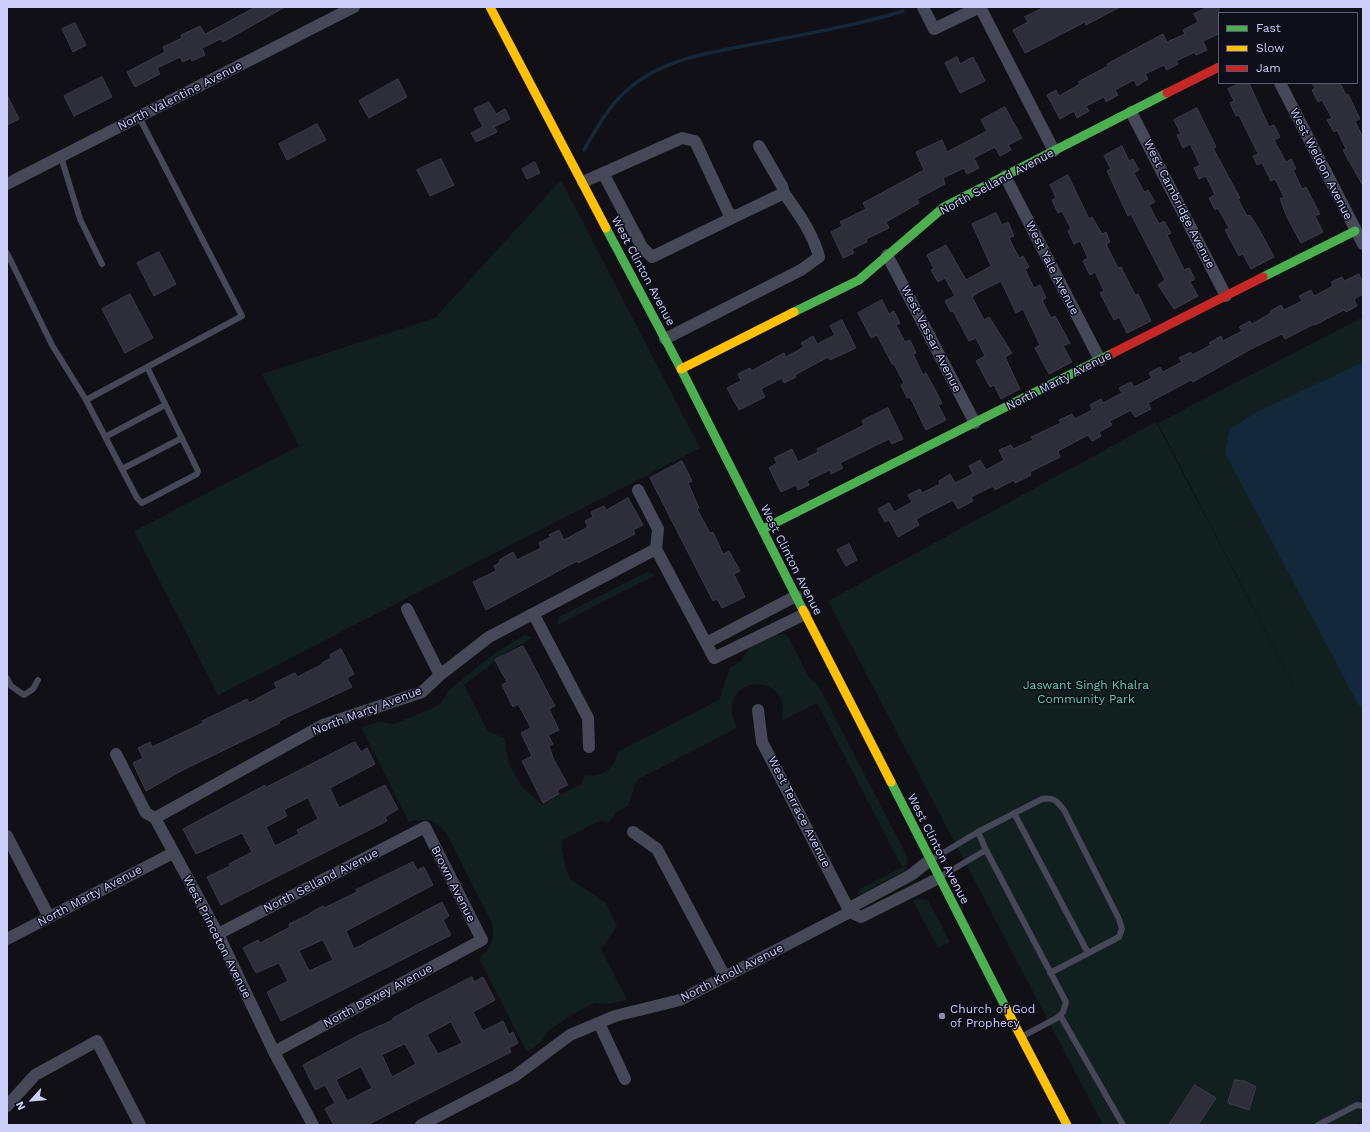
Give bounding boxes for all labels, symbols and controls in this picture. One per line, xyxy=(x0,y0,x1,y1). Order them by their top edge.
legend xyxy=(1218,12,1358,84)
text: Fast xyxy=(1256,21,1281,35)
text: Slow xyxy=(1256,41,1284,55)
street label: North Valentine Avenue xyxy=(115,58,245,134)
text: Jam xyxy=(1256,61,1281,75)
street label: West Weldon Avenue xyxy=(1286,106,1356,222)
street label: West Cambridge Avenue xyxy=(1140,137,1218,271)
street label: North Selland Avenue xyxy=(937,146,1057,218)
street label: West Clinton Avenue xyxy=(608,214,678,328)
street label: West Yale Avenue xyxy=(1022,219,1082,317)
street label: West Vassar Avenue xyxy=(898,283,964,395)
street label: North Marty Avenue xyxy=(1004,348,1114,414)
street label: West Clinton Avenue xyxy=(757,502,825,618)
park label: Jaswant Singh Khalra Community Park xyxy=(1023,678,1149,706)
street label: North Marty Avenue xyxy=(310,683,424,739)
street label: West Terrace Avenue xyxy=(765,754,833,870)
street label: West Clinton Avenue xyxy=(904,791,972,907)
street label: Brown Avenue xyxy=(428,844,478,924)
street label: North Selland Avenue xyxy=(261,846,381,916)
street label: North Marty Avenue xyxy=(35,862,145,930)
street label: West Princeton Avenue xyxy=(180,873,254,1001)
street label: North Knoll Avenue xyxy=(678,941,786,1005)
street label: North Dewey Avenue xyxy=(321,961,435,1031)
place label: Church of God of Prophecy xyxy=(950,1002,1035,1030)
marker: Church of God of Prophecy xyxy=(937,1011,947,1021)
north arrow xyxy=(12,1080,52,1120)
text: N xyxy=(13,1099,29,1112)

